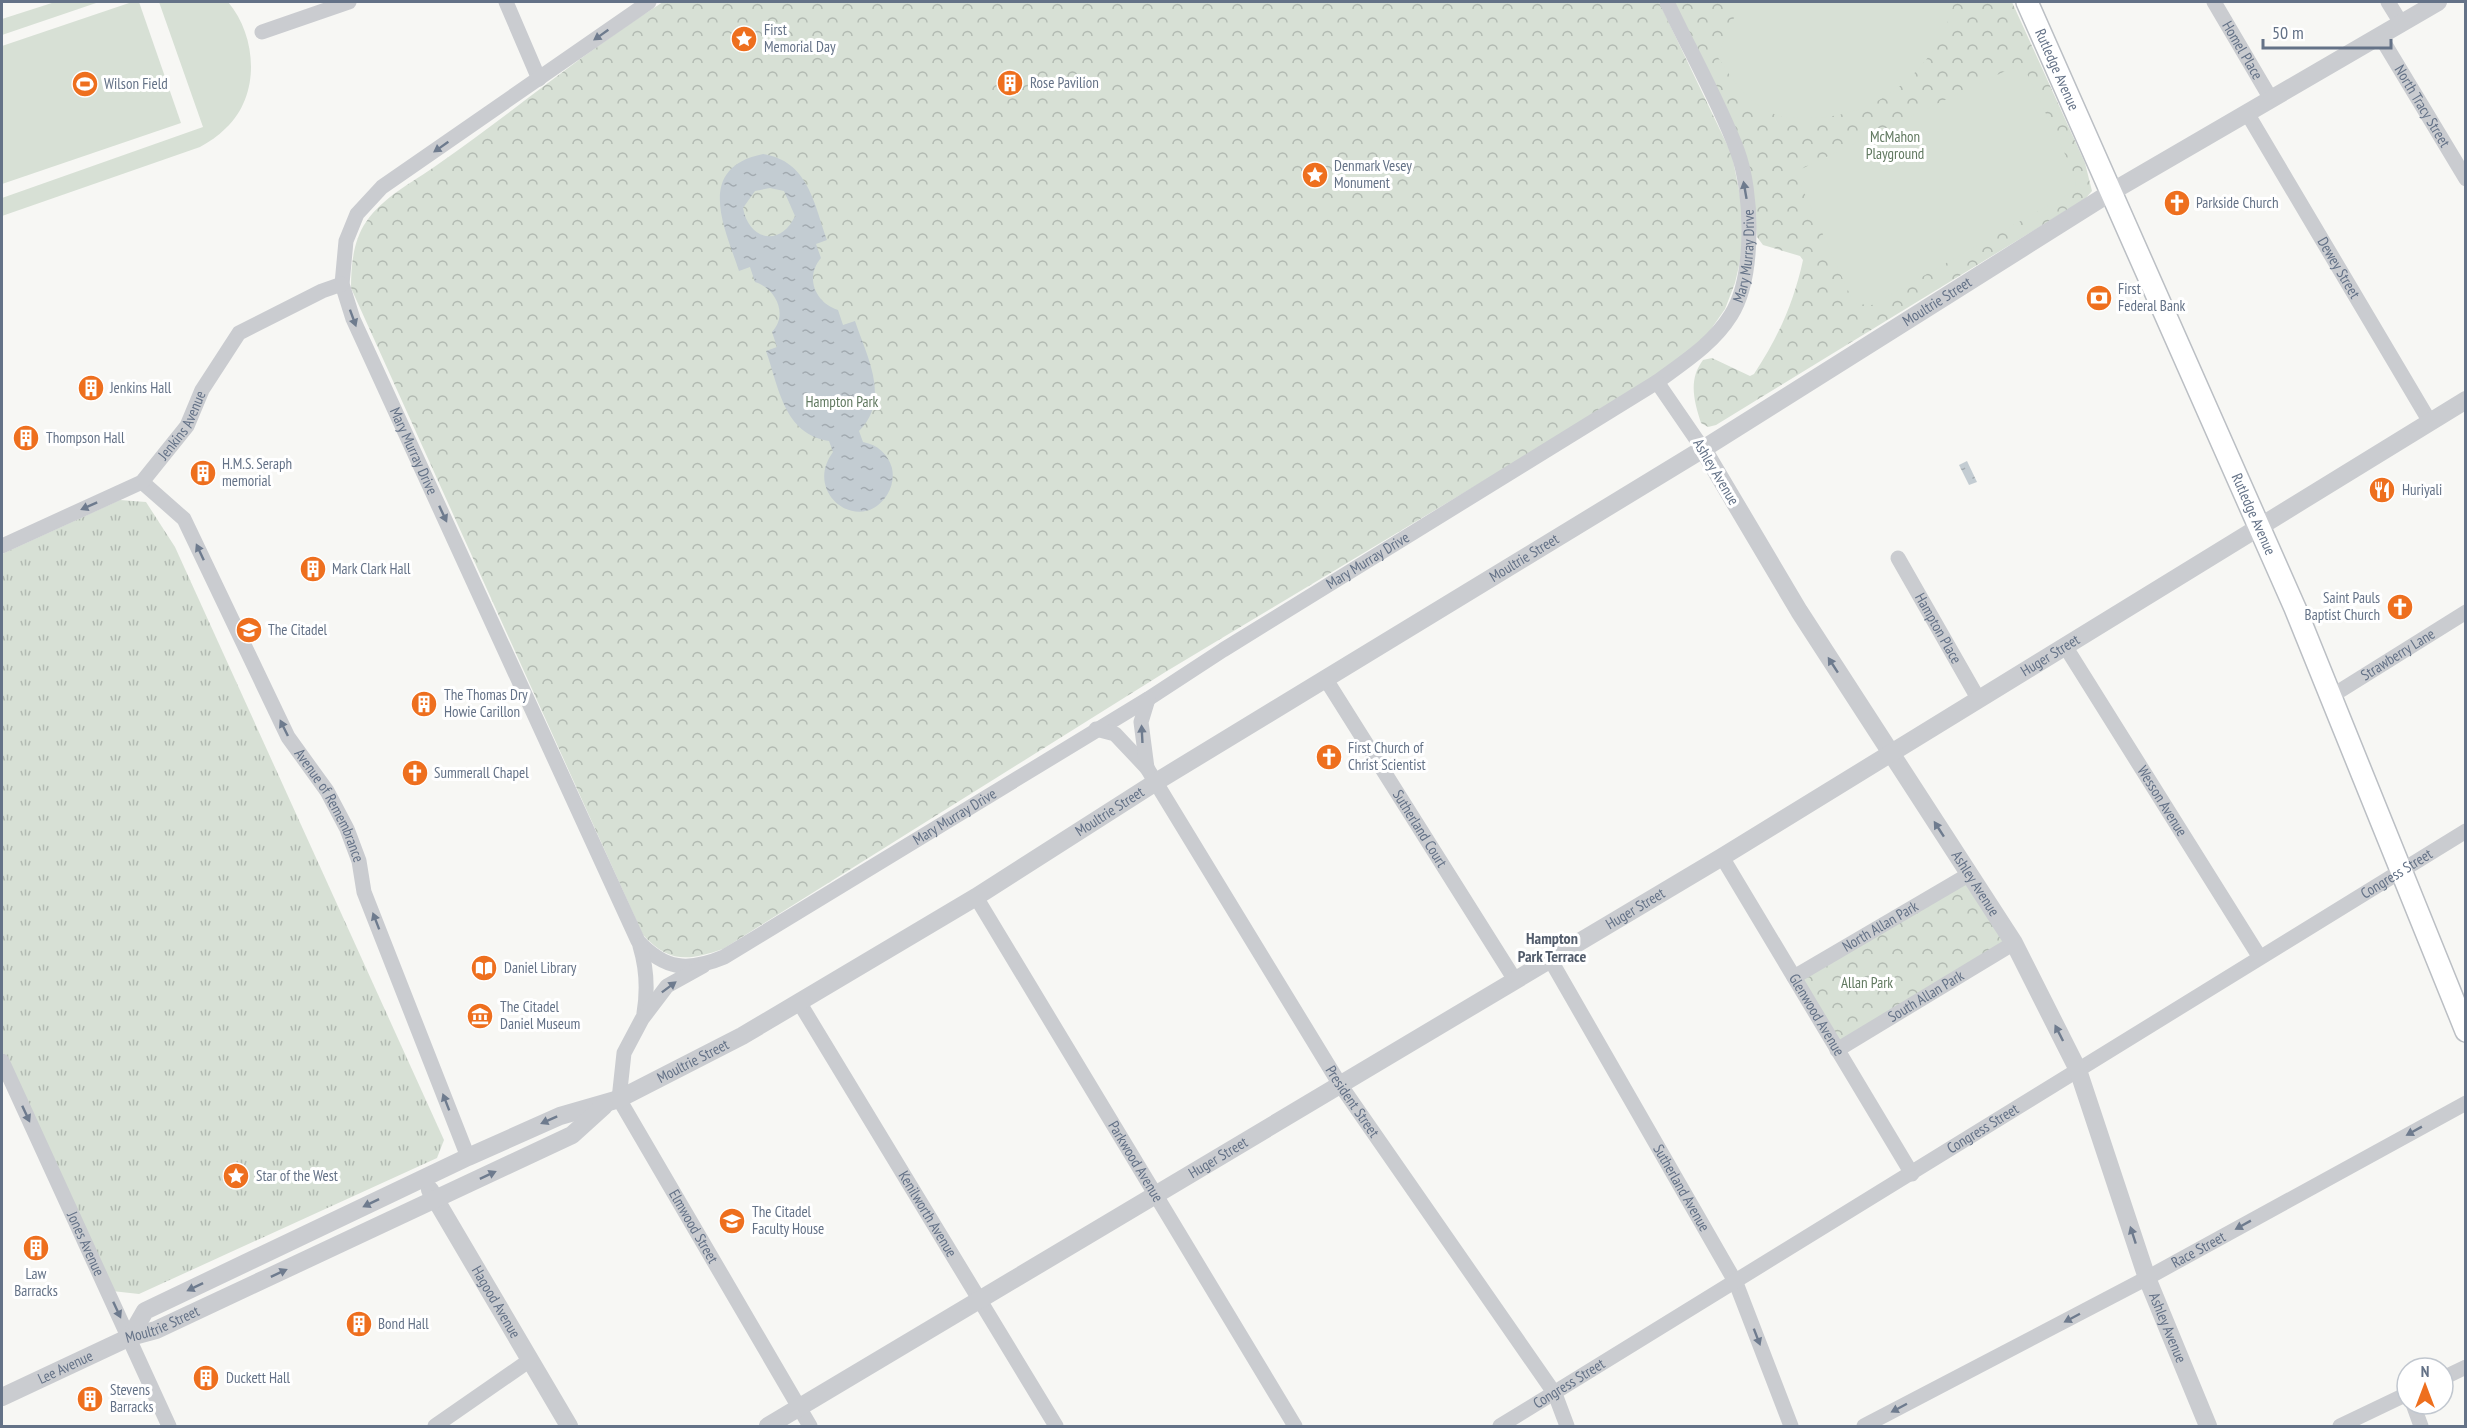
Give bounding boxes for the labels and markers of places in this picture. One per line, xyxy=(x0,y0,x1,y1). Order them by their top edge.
place label: First Memorial Day xyxy=(764,20,836,56)
place icon: First Memorial Day xyxy=(729,24,759,54)
building icon: Rose Pavilion xyxy=(995,68,1025,98)
sports icon: Wilson Field xyxy=(70,69,100,99)
place label: Rose Pavilion xyxy=(1030,73,1099,92)
place label: Wilson Field xyxy=(104,74,168,93)
place label: Denmark Vesey Monument xyxy=(1334,156,1412,192)
place icon: Denmark Vesey Monument xyxy=(1300,160,1330,190)
church icon: Parkside Church xyxy=(2162,188,2192,218)
place label: Parkside Church xyxy=(2196,193,2279,212)
place label: First Federal Bank xyxy=(2118,279,2186,315)
bank icon: First Federal Bank xyxy=(2084,283,2114,313)
building icon: Jenkins Hall xyxy=(76,373,106,403)
place label: Jenkins Hall xyxy=(109,378,172,397)
building icon: Thompson Hall xyxy=(11,423,41,453)
place label: Thompson Hall xyxy=(46,428,125,447)
place label: H.M.S. Seraph memorial xyxy=(222,454,292,490)
building icon: H.M.S. Seraph memorial xyxy=(188,458,218,488)
restaurant icon: Huriyali xyxy=(2367,475,2397,505)
place label: Huriyali xyxy=(2402,480,2442,499)
building icon: Mark Clark Hall xyxy=(298,554,328,584)
place label: Mark Clark Hall xyxy=(332,559,411,578)
place label: Saint Pauls Baptist Church xyxy=(2305,588,2380,624)
church icon: Saint Pauls Baptist Church xyxy=(2385,592,2415,622)
school or university icon: The Citadel xyxy=(234,615,264,645)
place label: The Citadel xyxy=(268,620,328,639)
place label: The Thomas Dry Howie Carillon xyxy=(444,685,528,721)
building icon: The Thomas Dry Howie Carillon xyxy=(409,689,439,719)
place label: First Church of Christ Scientist xyxy=(1348,738,1426,774)
church icon: First Church of Christ Scientist xyxy=(1314,742,1344,772)
church icon: Summerall Chapel xyxy=(400,758,430,788)
place label: Summerall Chapel xyxy=(434,763,529,782)
library icon: Daniel Library xyxy=(469,953,499,983)
place label: Daniel Library xyxy=(504,958,577,977)
place label: The Citadel Daniel Museum xyxy=(500,997,580,1033)
museum icon: The Citadel Daniel Museum xyxy=(465,1001,495,1031)
place icon: Star of the West xyxy=(221,1161,251,1191)
place label: Star of the West xyxy=(256,1166,338,1185)
place label: The Citadel Faculty House xyxy=(752,1202,824,1238)
school or university icon: The Citadel Faculty House xyxy=(717,1206,747,1236)
building icon: Law Barracks xyxy=(21,1233,51,1263)
place label: Law Barracks xyxy=(14,1264,58,1300)
building icon: Bond Hall xyxy=(344,1309,374,1339)
place label: Bond Hall xyxy=(378,1314,429,1333)
building icon: Duckett Hall xyxy=(191,1363,221,1393)
place label: Duckett Hall xyxy=(226,1368,291,1387)
place label: Stevens Barracks xyxy=(110,1380,154,1416)
building icon: Stevens Barracks xyxy=(75,1384,105,1414)

